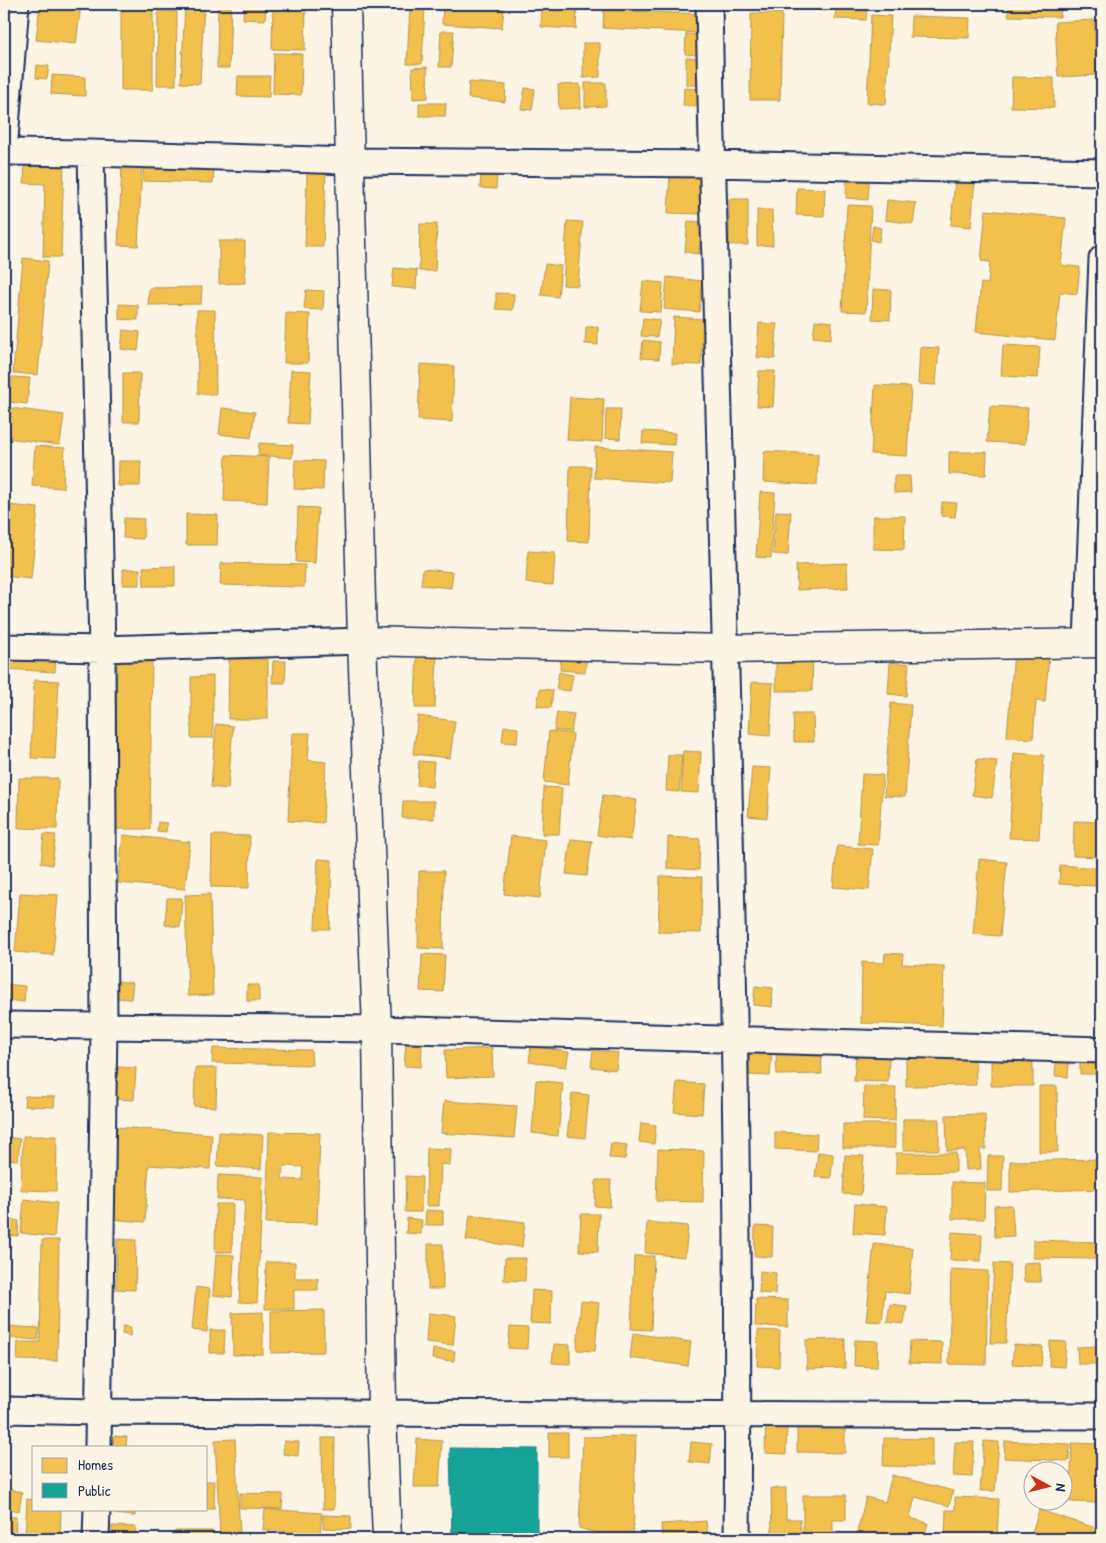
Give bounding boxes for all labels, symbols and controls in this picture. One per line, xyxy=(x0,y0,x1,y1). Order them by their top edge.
legend xyxy=(32,1446,208,1510)
text: Homes xyxy=(78,1454,113,1475)
north arrow xyxy=(1024,1460,1074,1510)
text: Public xyxy=(78,1480,111,1501)
text: N xyxy=(1051,1483,1071,1493)

